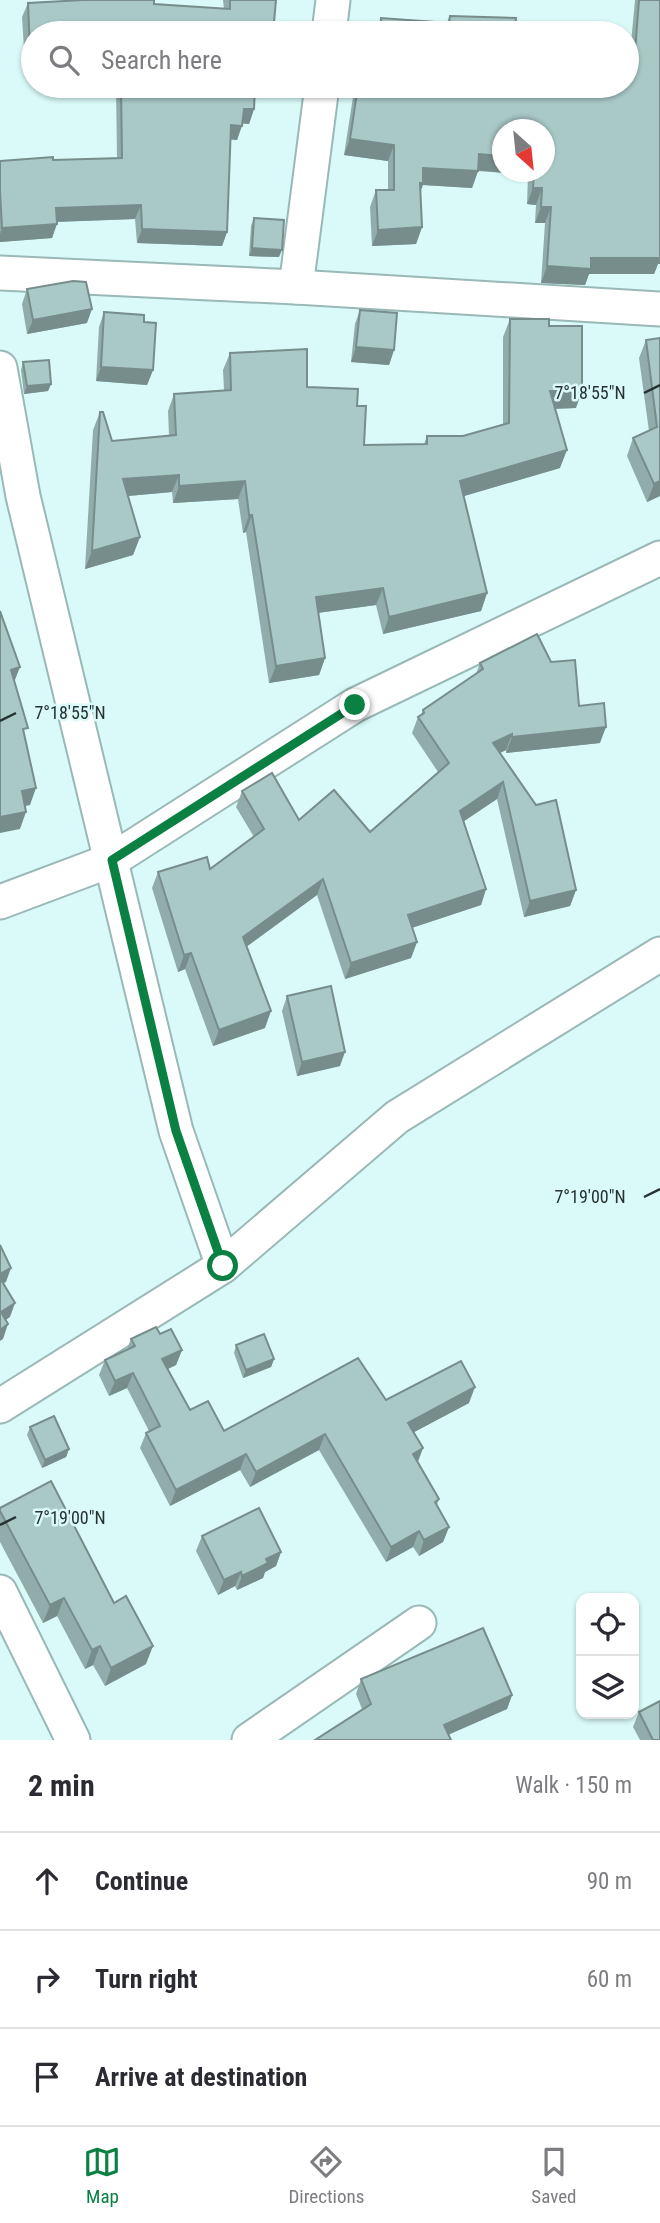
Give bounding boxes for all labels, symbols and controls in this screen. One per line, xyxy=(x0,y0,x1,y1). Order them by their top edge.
search box xyxy=(21,21,639,98)
icon: search xyxy=(45,41,83,79)
text: Search here xyxy=(101,45,222,75)
north arrow xyxy=(492,119,555,182)
text: 7°18'55"N xyxy=(554,382,626,403)
route end xyxy=(339,689,370,720)
text: 7°18'55"N xyxy=(34,702,106,723)
text: 7°19'00"N xyxy=(554,1186,626,1207)
route start xyxy=(207,1250,238,1281)
text: 7°19'00"N xyxy=(34,1507,106,1528)
map controls xyxy=(576,1593,639,1719)
button: locate xyxy=(576,1593,639,1656)
button: layers xyxy=(576,1656,639,1719)
text: 2 min xyxy=(28,1768,95,1803)
text: Walk · 150 m xyxy=(515,1772,632,1799)
icon: ahead xyxy=(28,1862,66,1900)
text: Continue xyxy=(95,1866,188,1896)
text: 90 m xyxy=(587,1868,632,1895)
icon: right xyxy=(28,1960,66,1998)
text: Turn right xyxy=(95,1964,197,1994)
text: 60 m xyxy=(587,1966,632,1993)
icon: arrive xyxy=(28,2058,66,2096)
text: Arrive at destination xyxy=(95,2062,307,2092)
tab: Map xyxy=(83,2143,121,2208)
tab: Directions xyxy=(288,2143,364,2208)
tab: Saved xyxy=(531,2143,577,2208)

